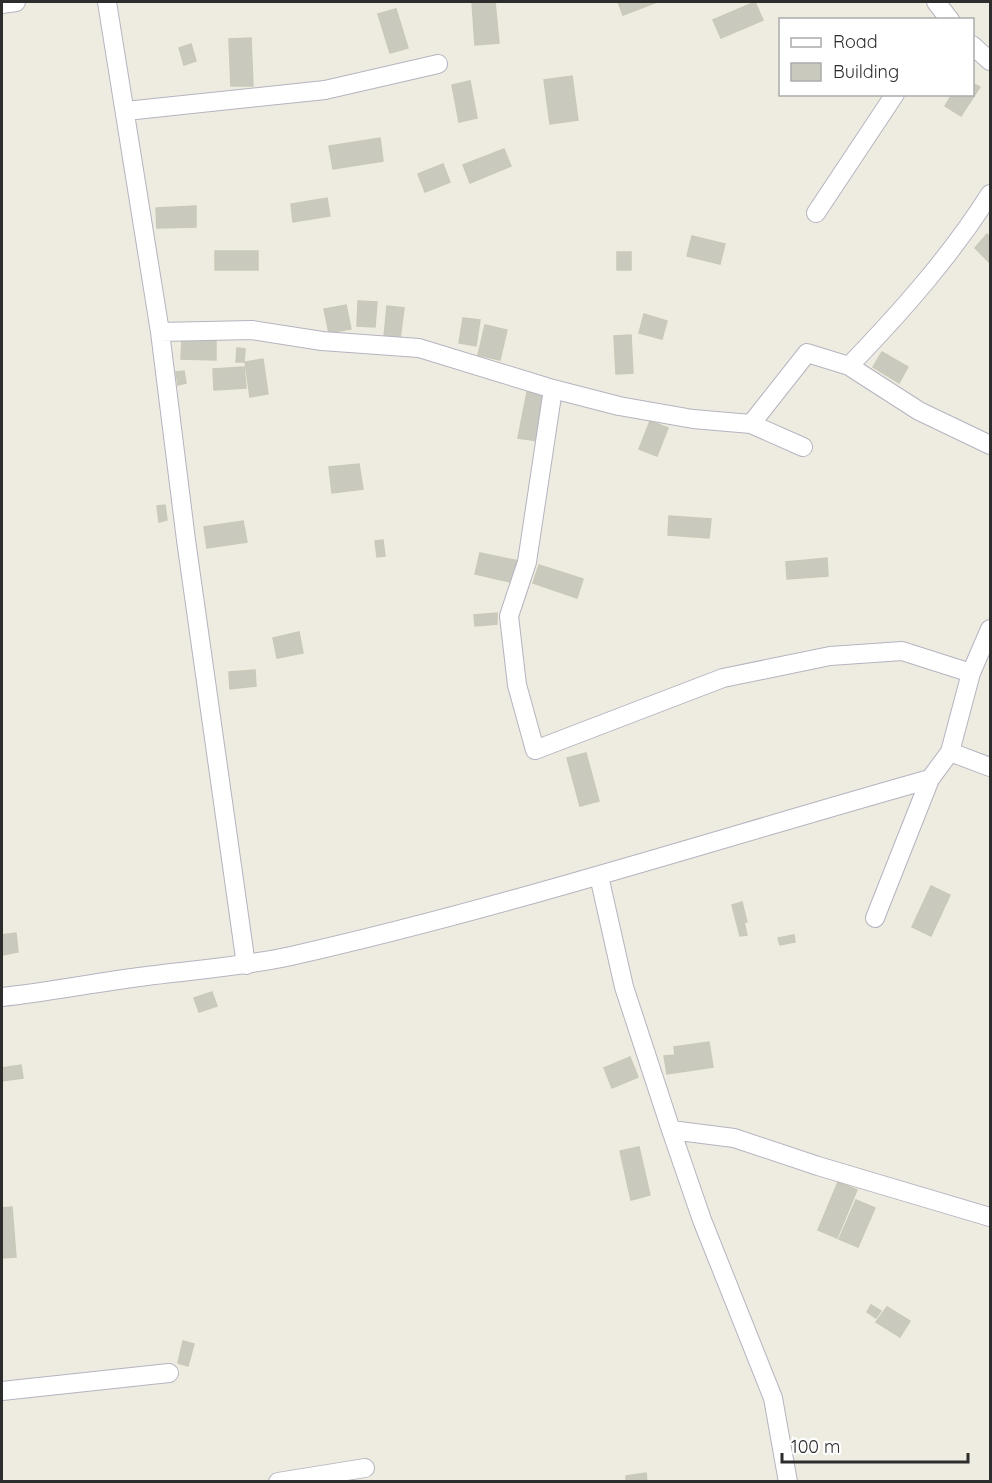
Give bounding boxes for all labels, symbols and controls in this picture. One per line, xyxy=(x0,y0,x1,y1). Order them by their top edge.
legend xyxy=(779,18,974,96)
text: Road xyxy=(833,30,878,53)
text: Building xyxy=(833,60,899,83)
scale bar xyxy=(782,1426,968,1464)
text: 100 m xyxy=(791,1435,840,1458)

